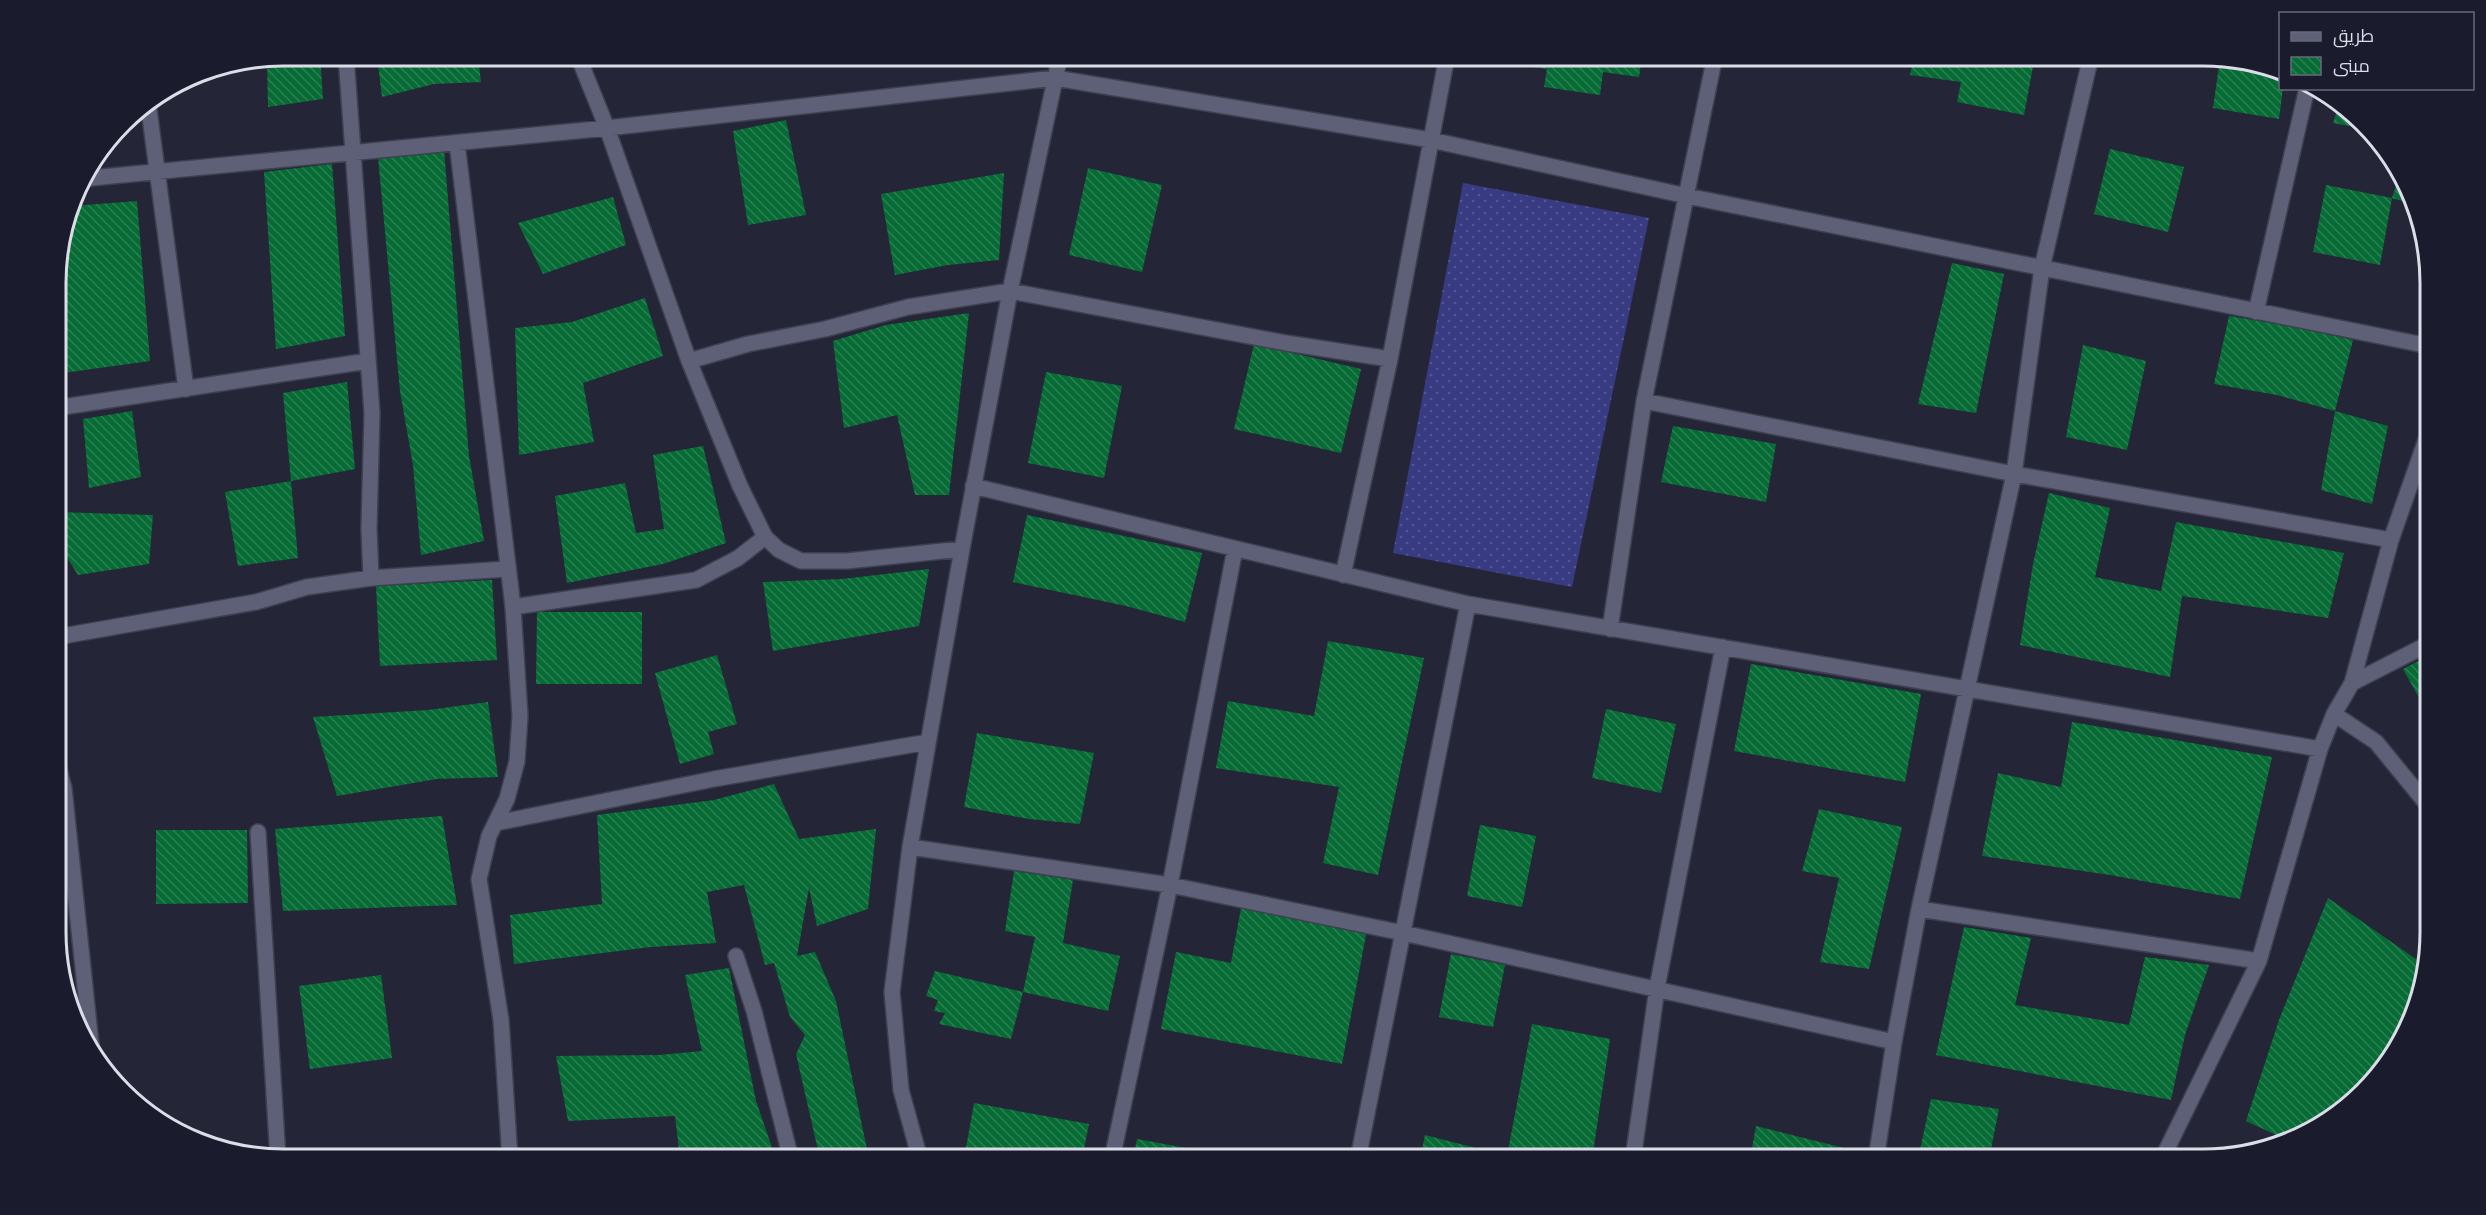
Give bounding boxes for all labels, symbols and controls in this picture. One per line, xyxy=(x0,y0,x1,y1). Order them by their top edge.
legend xyxy=(2279,12,2474,90)
text: طريق xyxy=(2333,24,2374,48)
text: مبنى xyxy=(2333,54,2370,77)

